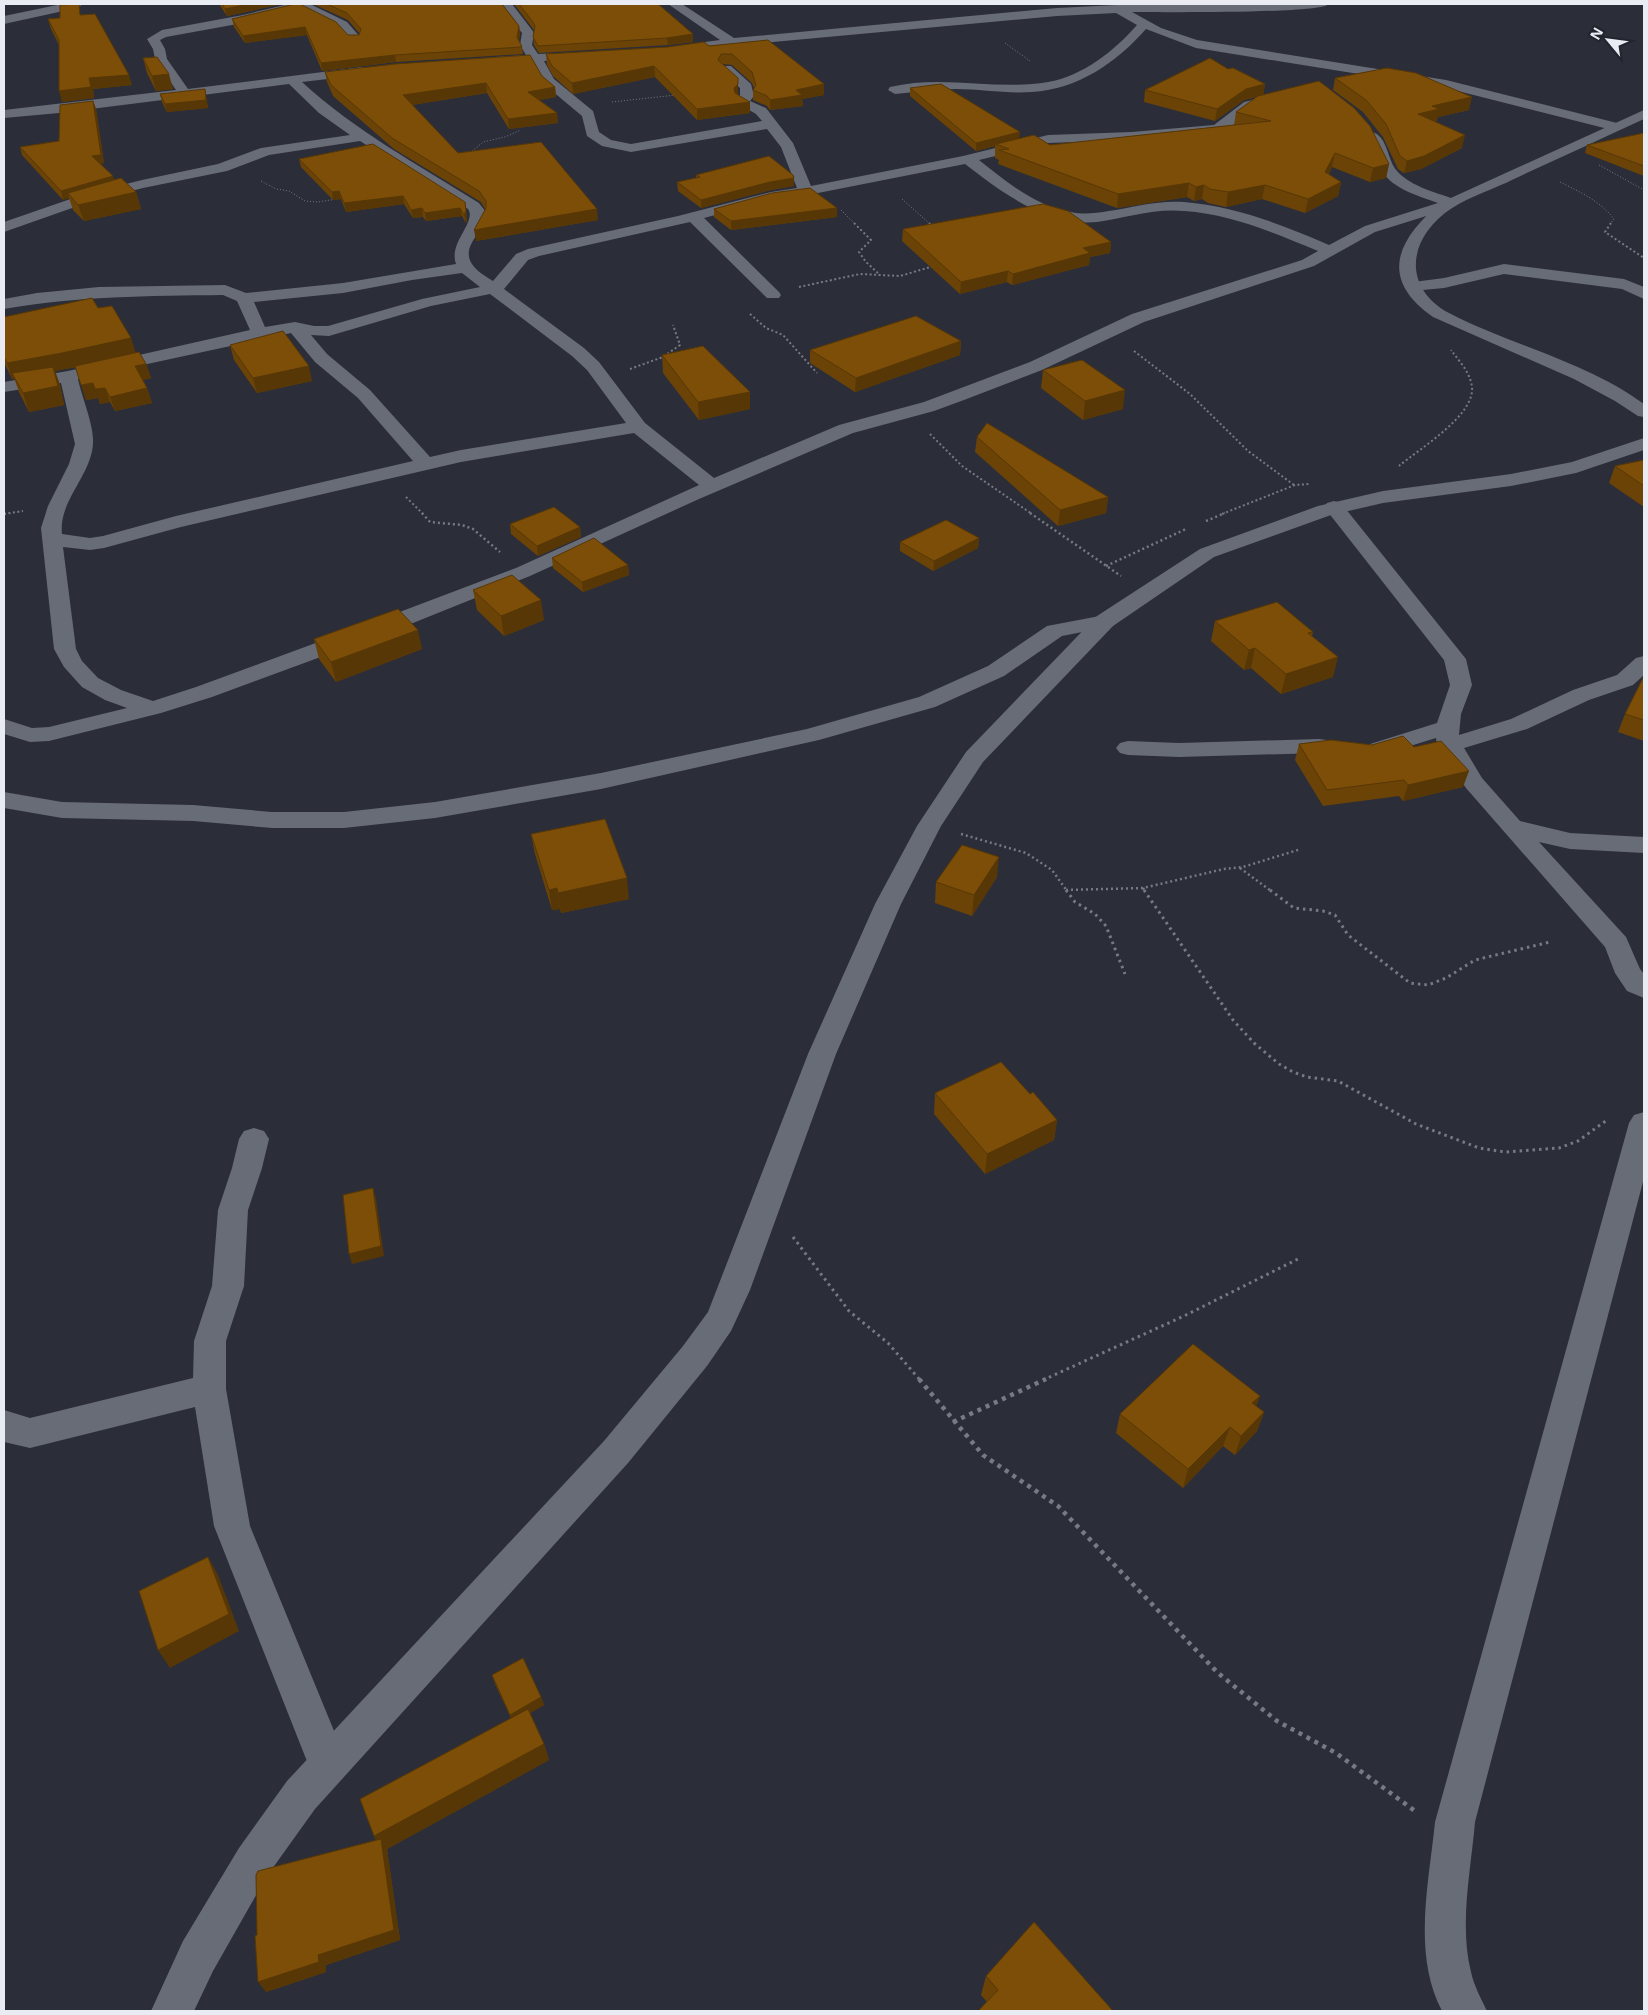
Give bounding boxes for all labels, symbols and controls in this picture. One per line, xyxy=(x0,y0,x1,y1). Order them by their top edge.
north arrow xyxy=(1583,15,1633,65)
text: N xyxy=(1585,24,1607,43)

